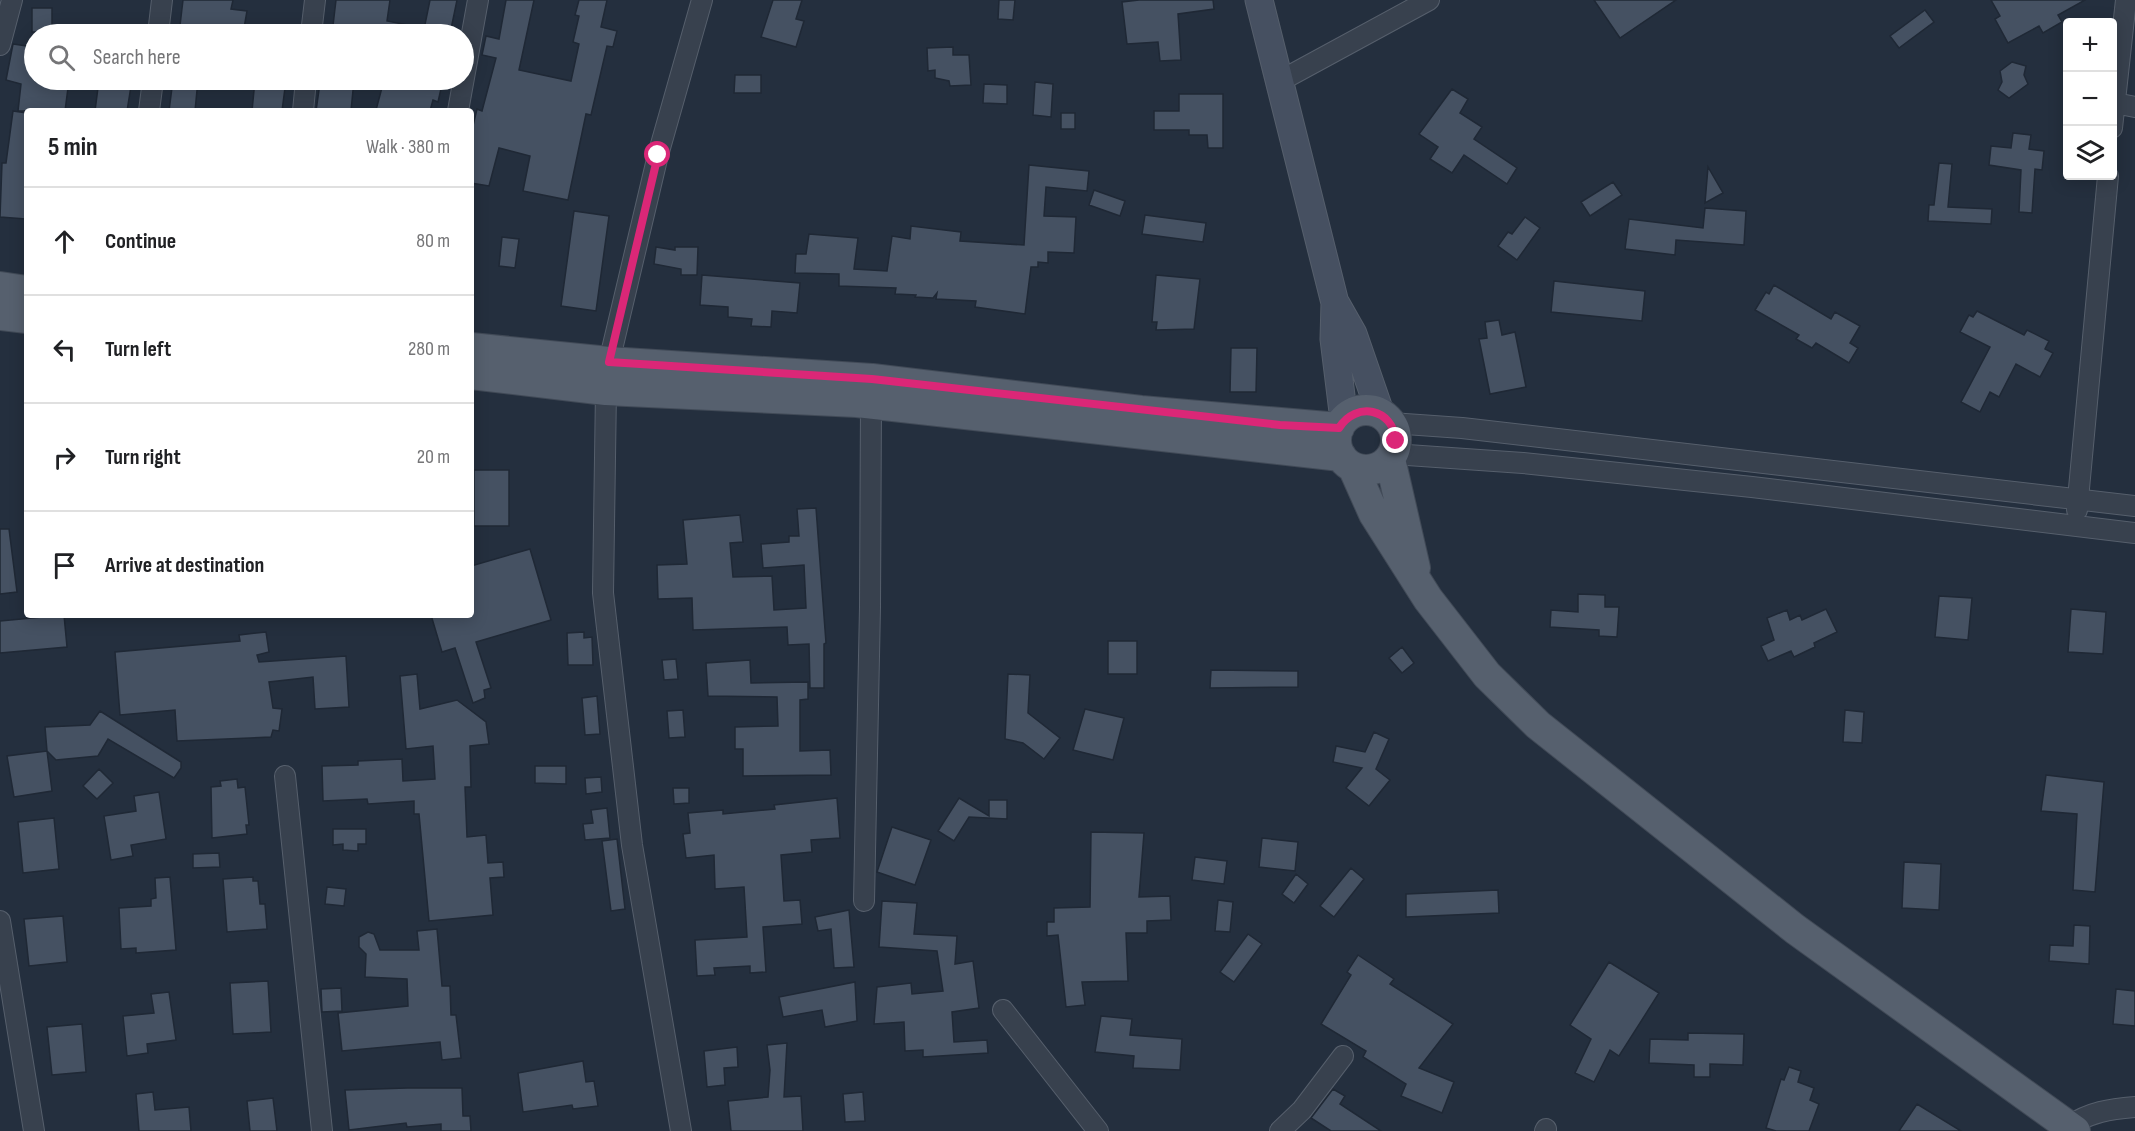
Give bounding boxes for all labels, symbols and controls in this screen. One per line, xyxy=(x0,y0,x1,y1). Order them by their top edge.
map controls xyxy=(2063,18,2117,180)
button: + xyxy=(2063,18,2117,72)
search box xyxy=(24,24,474,90)
icon: search xyxy=(45,41,78,74)
text: Search here xyxy=(93,44,180,71)
button: − xyxy=(2063,72,2117,126)
button: layers xyxy=(2063,126,2117,180)
text: 5 min xyxy=(48,132,98,163)
text: Walk · 380 m xyxy=(366,135,450,159)
route start xyxy=(644,141,670,167)
icon: ahead xyxy=(48,225,81,258)
text: Continue xyxy=(105,228,176,255)
text: 80 m xyxy=(416,229,450,253)
icon: left xyxy=(48,333,81,366)
text: Turn left xyxy=(105,336,171,363)
text: 280 m xyxy=(408,337,450,361)
route end xyxy=(1382,427,1408,453)
icon: right xyxy=(48,441,81,474)
text: Turn right xyxy=(105,444,181,471)
text: 20 m xyxy=(417,445,450,469)
icon: arrive xyxy=(48,549,81,582)
text: Arrive at destination xyxy=(105,552,264,579)

